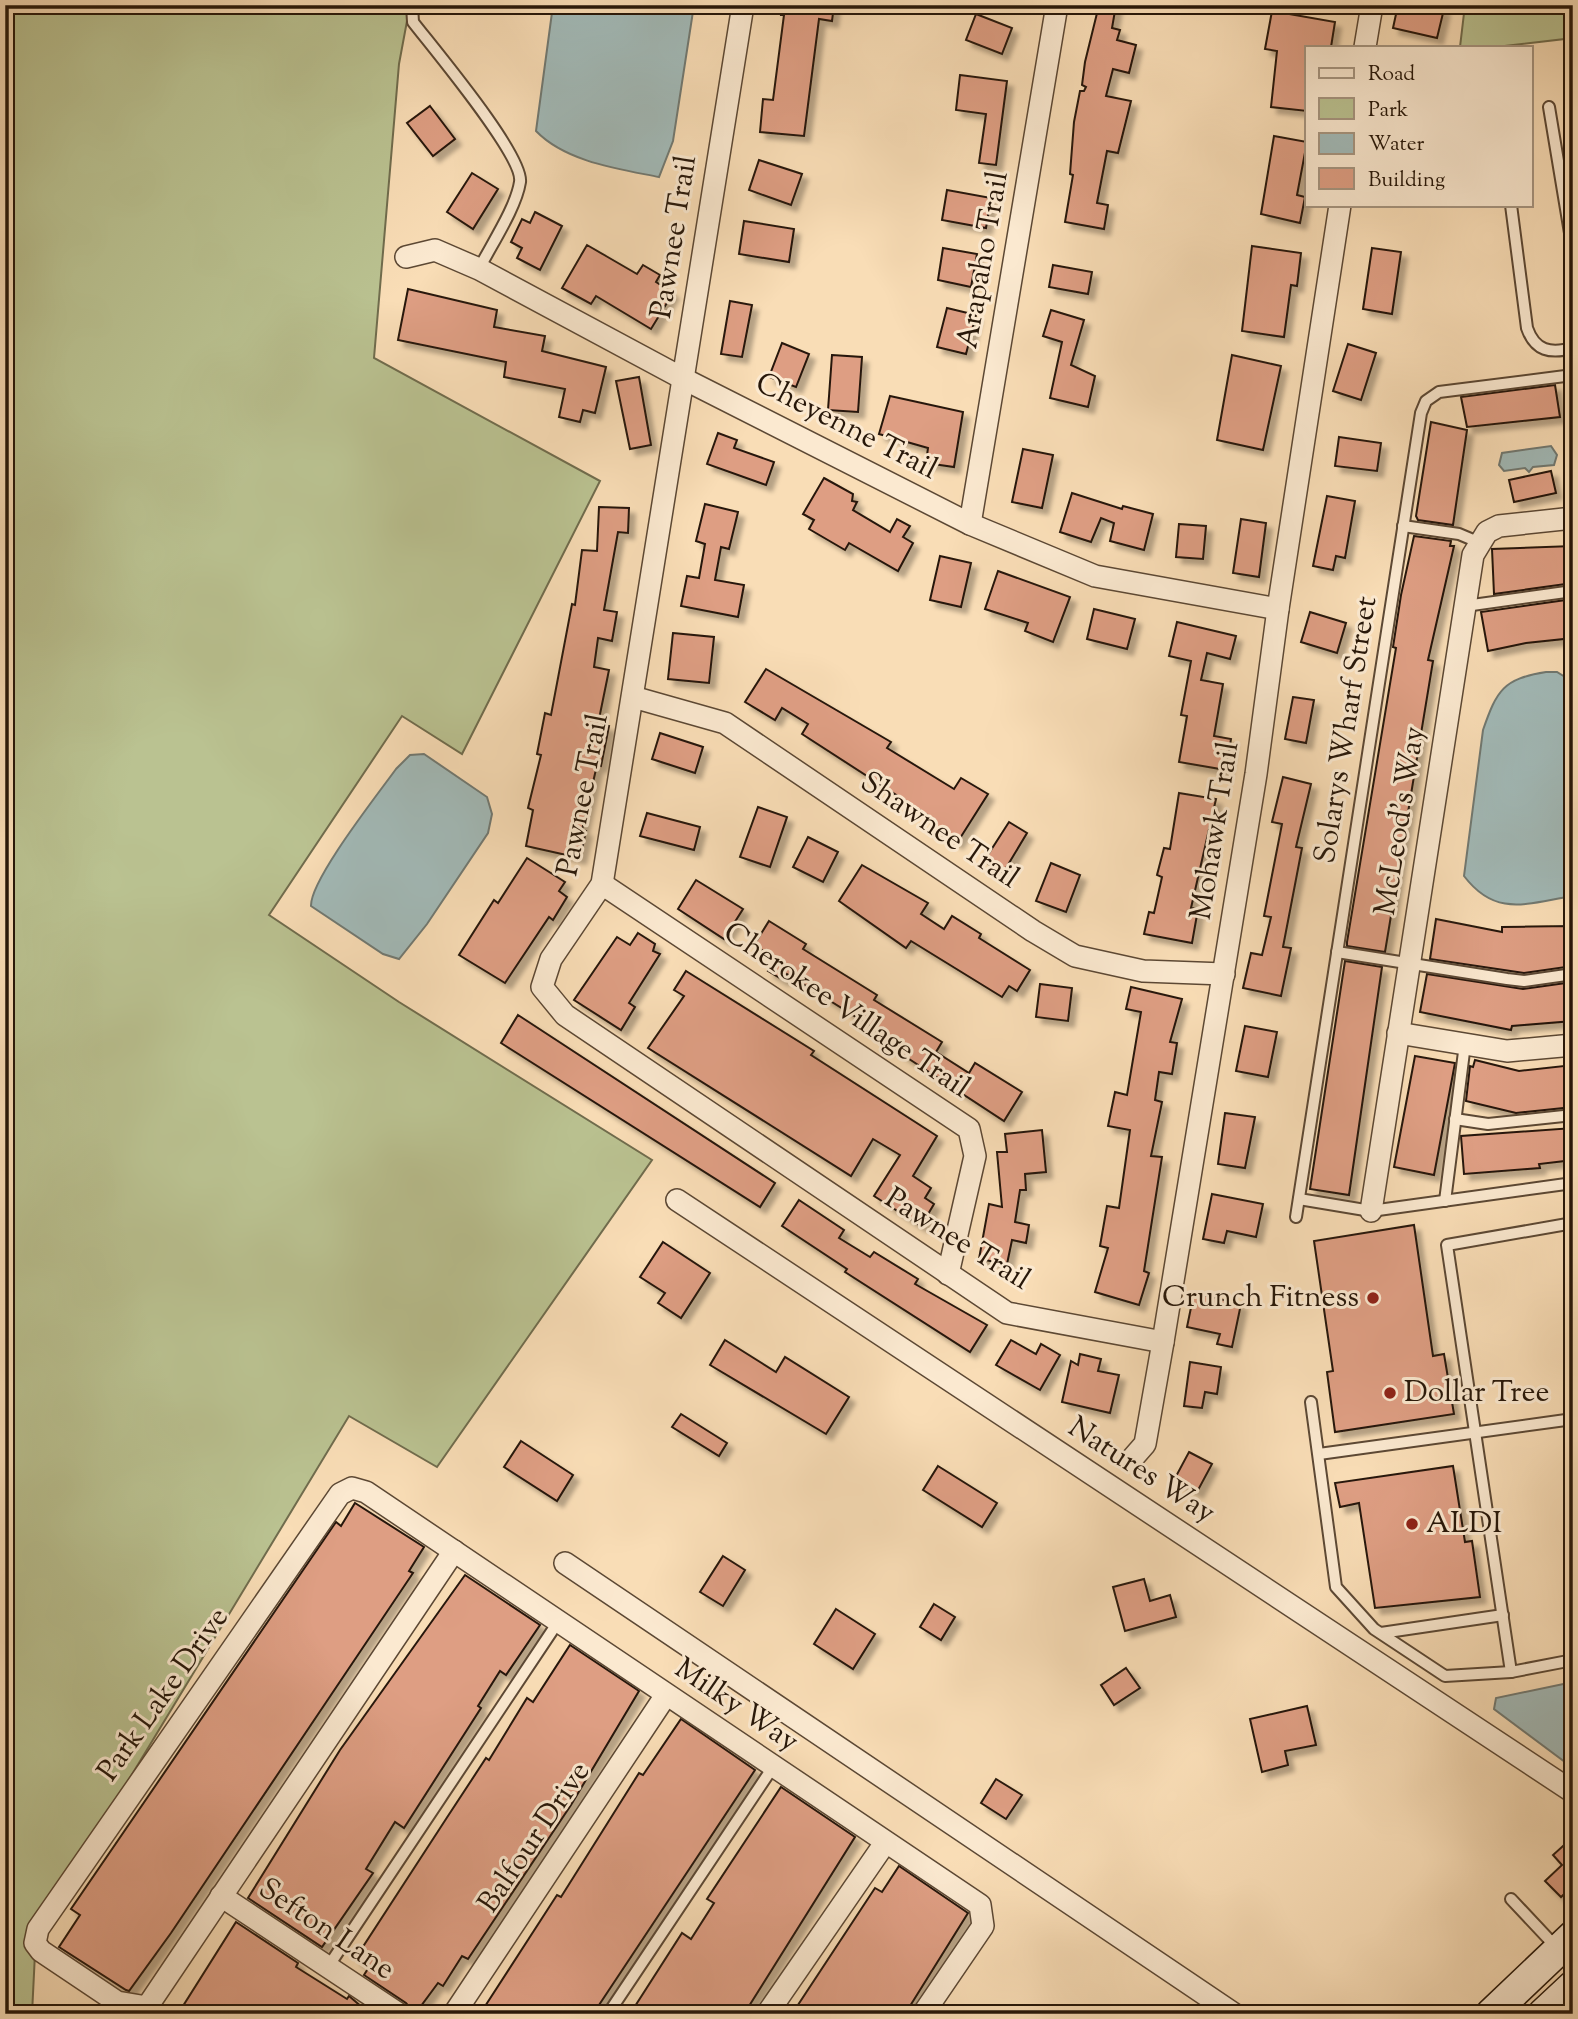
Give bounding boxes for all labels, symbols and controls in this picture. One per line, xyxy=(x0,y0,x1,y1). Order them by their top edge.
legend xyxy=(1305,46,1532,206)
text: Road xyxy=(1368,60,1415,90)
text: Park xyxy=(1368,96,1409,126)
text: Water xyxy=(1368,130,1425,160)
street label: Pawnee Trail xyxy=(641,152,709,322)
text: Building xyxy=(1368,166,1445,196)
street label: Arapaho Trail xyxy=(947,168,1021,352)
street label: Cheyenne Trail xyxy=(747,363,945,491)
street label: Solarys Wharf Street xyxy=(1305,593,1389,867)
street label: Pawnee Trail xyxy=(547,710,621,880)
street label: McLeod's Way xyxy=(1365,723,1437,919)
street label: Mohawk Trail xyxy=(1181,739,1251,923)
street label: Shawnee Trail xyxy=(851,762,1027,900)
street label: Cherokee Village Trail xyxy=(714,912,978,1110)
street label: Pawnee Trail xyxy=(876,1178,1038,1302)
place label: Crunch Fitness xyxy=(1162,1277,1359,1320)
marker: Crunch Fitness xyxy=(1365,1290,1381,1306)
place label: Dollar Tree xyxy=(1404,1372,1549,1415)
marker: Dollar Tree xyxy=(1382,1385,1398,1401)
street label: Natures Way xyxy=(1059,1407,1223,1535)
place label: ALDI xyxy=(1426,1503,1502,1546)
marker: ALDI xyxy=(1404,1516,1420,1532)
street label: Park Lake Drive xyxy=(88,1599,240,1791)
street label: Milky Way xyxy=(665,1649,807,1763)
street label: Balfour Drive xyxy=(468,1754,602,1922)
street label: Sefton Lane xyxy=(249,1868,403,1992)

